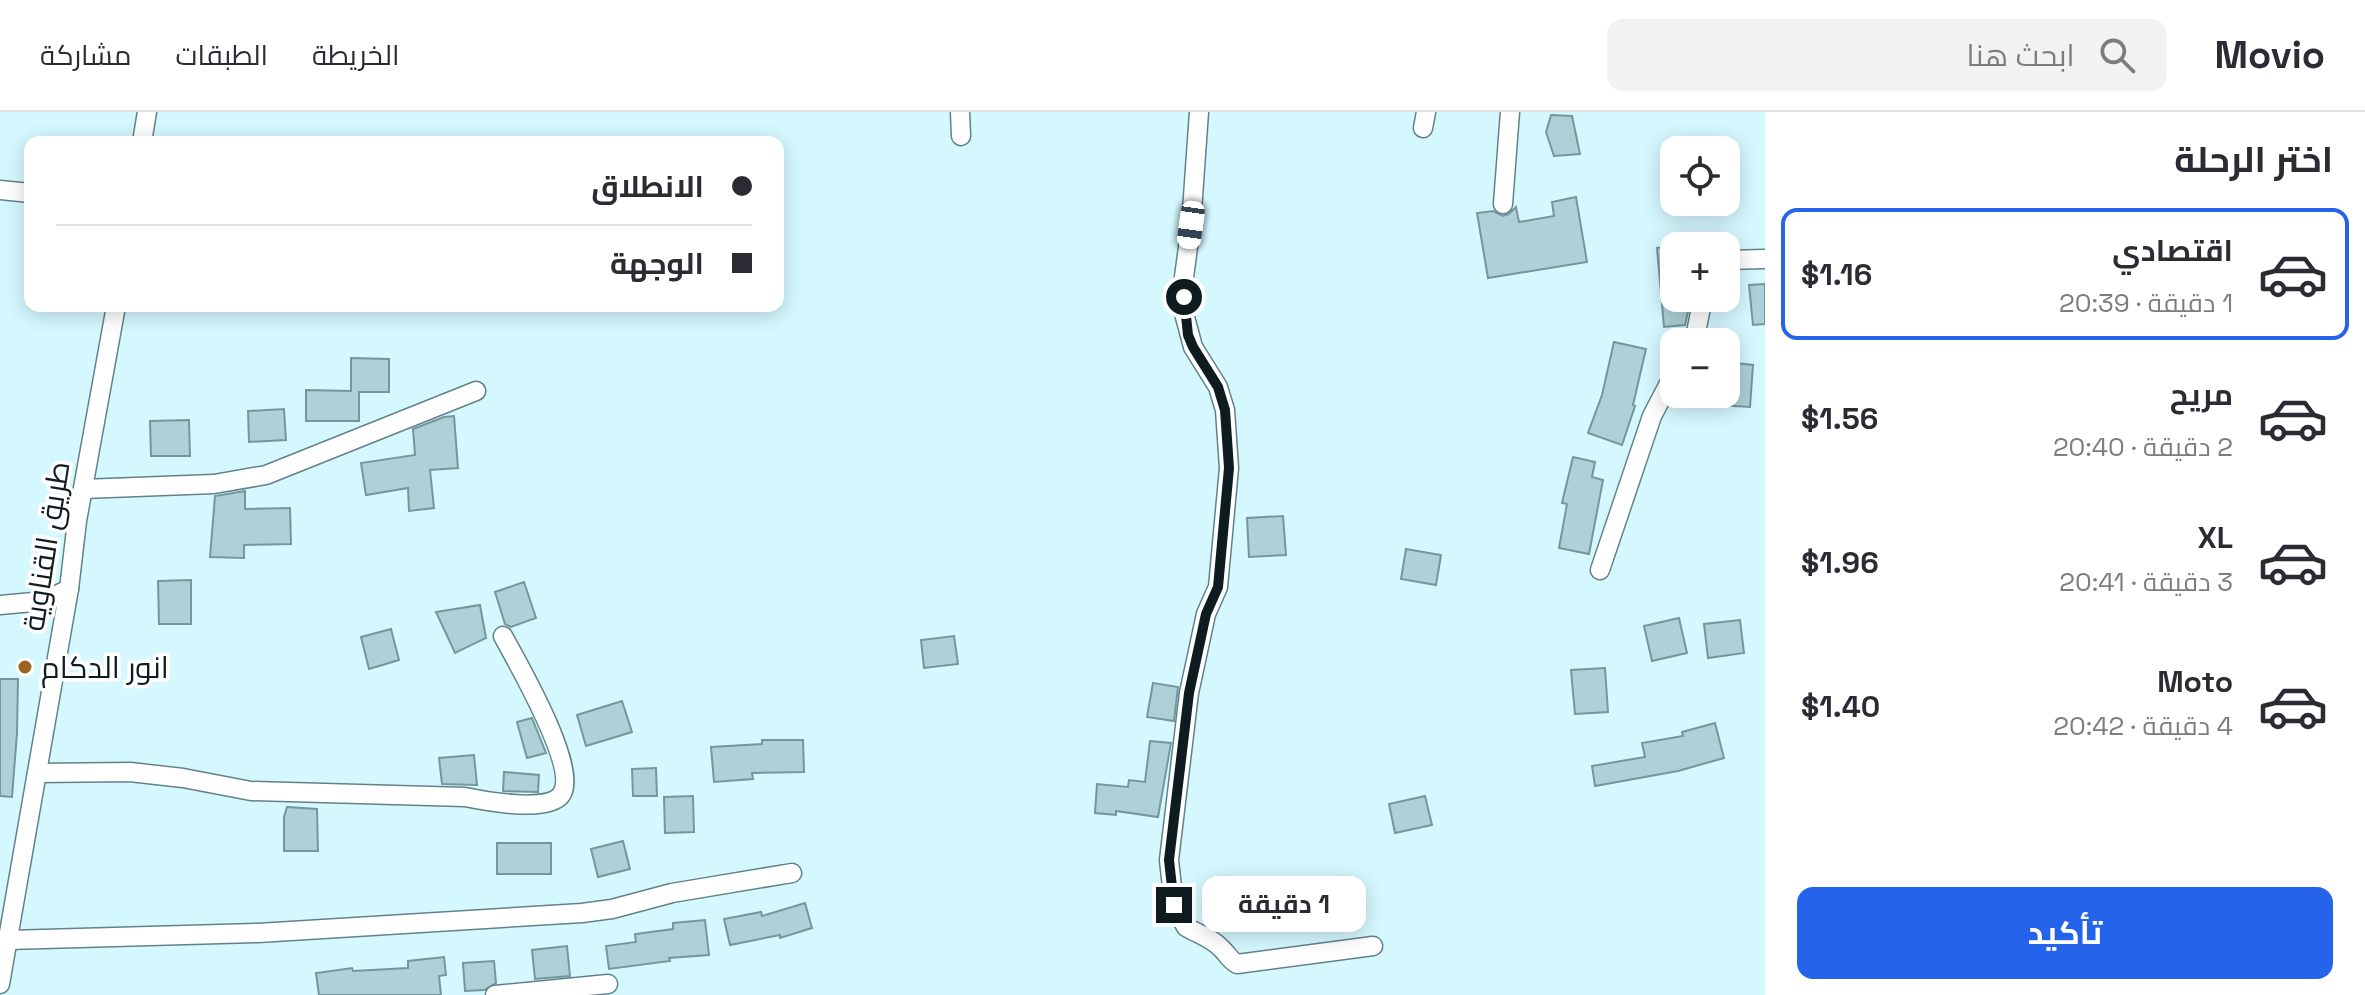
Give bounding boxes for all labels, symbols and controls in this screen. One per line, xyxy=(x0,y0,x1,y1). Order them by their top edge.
search box xyxy=(1607,19,2167,91)
text: Movio xyxy=(2215,31,2325,79)
icon: search xyxy=(2095,33,2139,77)
text: ابحث هنا xyxy=(1967,36,2075,75)
text: مشاركة xyxy=(40,37,131,73)
text: الطبقات xyxy=(175,37,268,73)
text: الخريطة xyxy=(312,37,399,73)
map controls xyxy=(1660,136,1740,408)
button: locate xyxy=(1660,136,1740,216)
text: اختر الرحلة xyxy=(2174,137,2333,183)
text: الانطلاق xyxy=(591,167,704,206)
car xyxy=(1176,200,1206,250)
text: اقتصادي xyxy=(2112,231,2233,270)
button: + xyxy=(1660,232,1740,312)
icon: car xyxy=(2257,238,2329,310)
text: الوجهة xyxy=(610,244,704,283)
text: $1.16 xyxy=(1801,255,1872,294)
route start xyxy=(1166,279,1202,315)
text: 1 دقيقة · 20:39 xyxy=(2059,286,2233,320)
button: − xyxy=(1660,328,1740,408)
text: مريح xyxy=(2170,375,2233,414)
icon: car xyxy=(2257,382,2329,454)
text: $1.56 xyxy=(1801,399,1878,438)
text: 2 دقيقة · 20:40 xyxy=(2053,430,2233,464)
street label: طريق القناوية xyxy=(13,458,79,634)
text: XL xyxy=(2197,518,2233,557)
icon: car xyxy=(2257,526,2329,598)
text: $1.96 xyxy=(1801,543,1879,582)
text: 3 دقيقة · 20:41 xyxy=(2059,565,2233,599)
place label: انور الدكام xyxy=(41,648,169,688)
marker: انور الدكام xyxy=(16,658,34,676)
text: Moto xyxy=(2157,662,2233,701)
icon: car xyxy=(2257,670,2329,742)
text: $1.40 xyxy=(1801,687,1880,726)
text: 4 دقيقة · 20:42 xyxy=(2053,709,2233,743)
callout: 1 دقيقة xyxy=(1202,877,1366,933)
route end xyxy=(1156,887,1192,923)
text: 1 دقيقة xyxy=(1238,887,1330,921)
button: تأكيد xyxy=(1797,887,2333,979)

